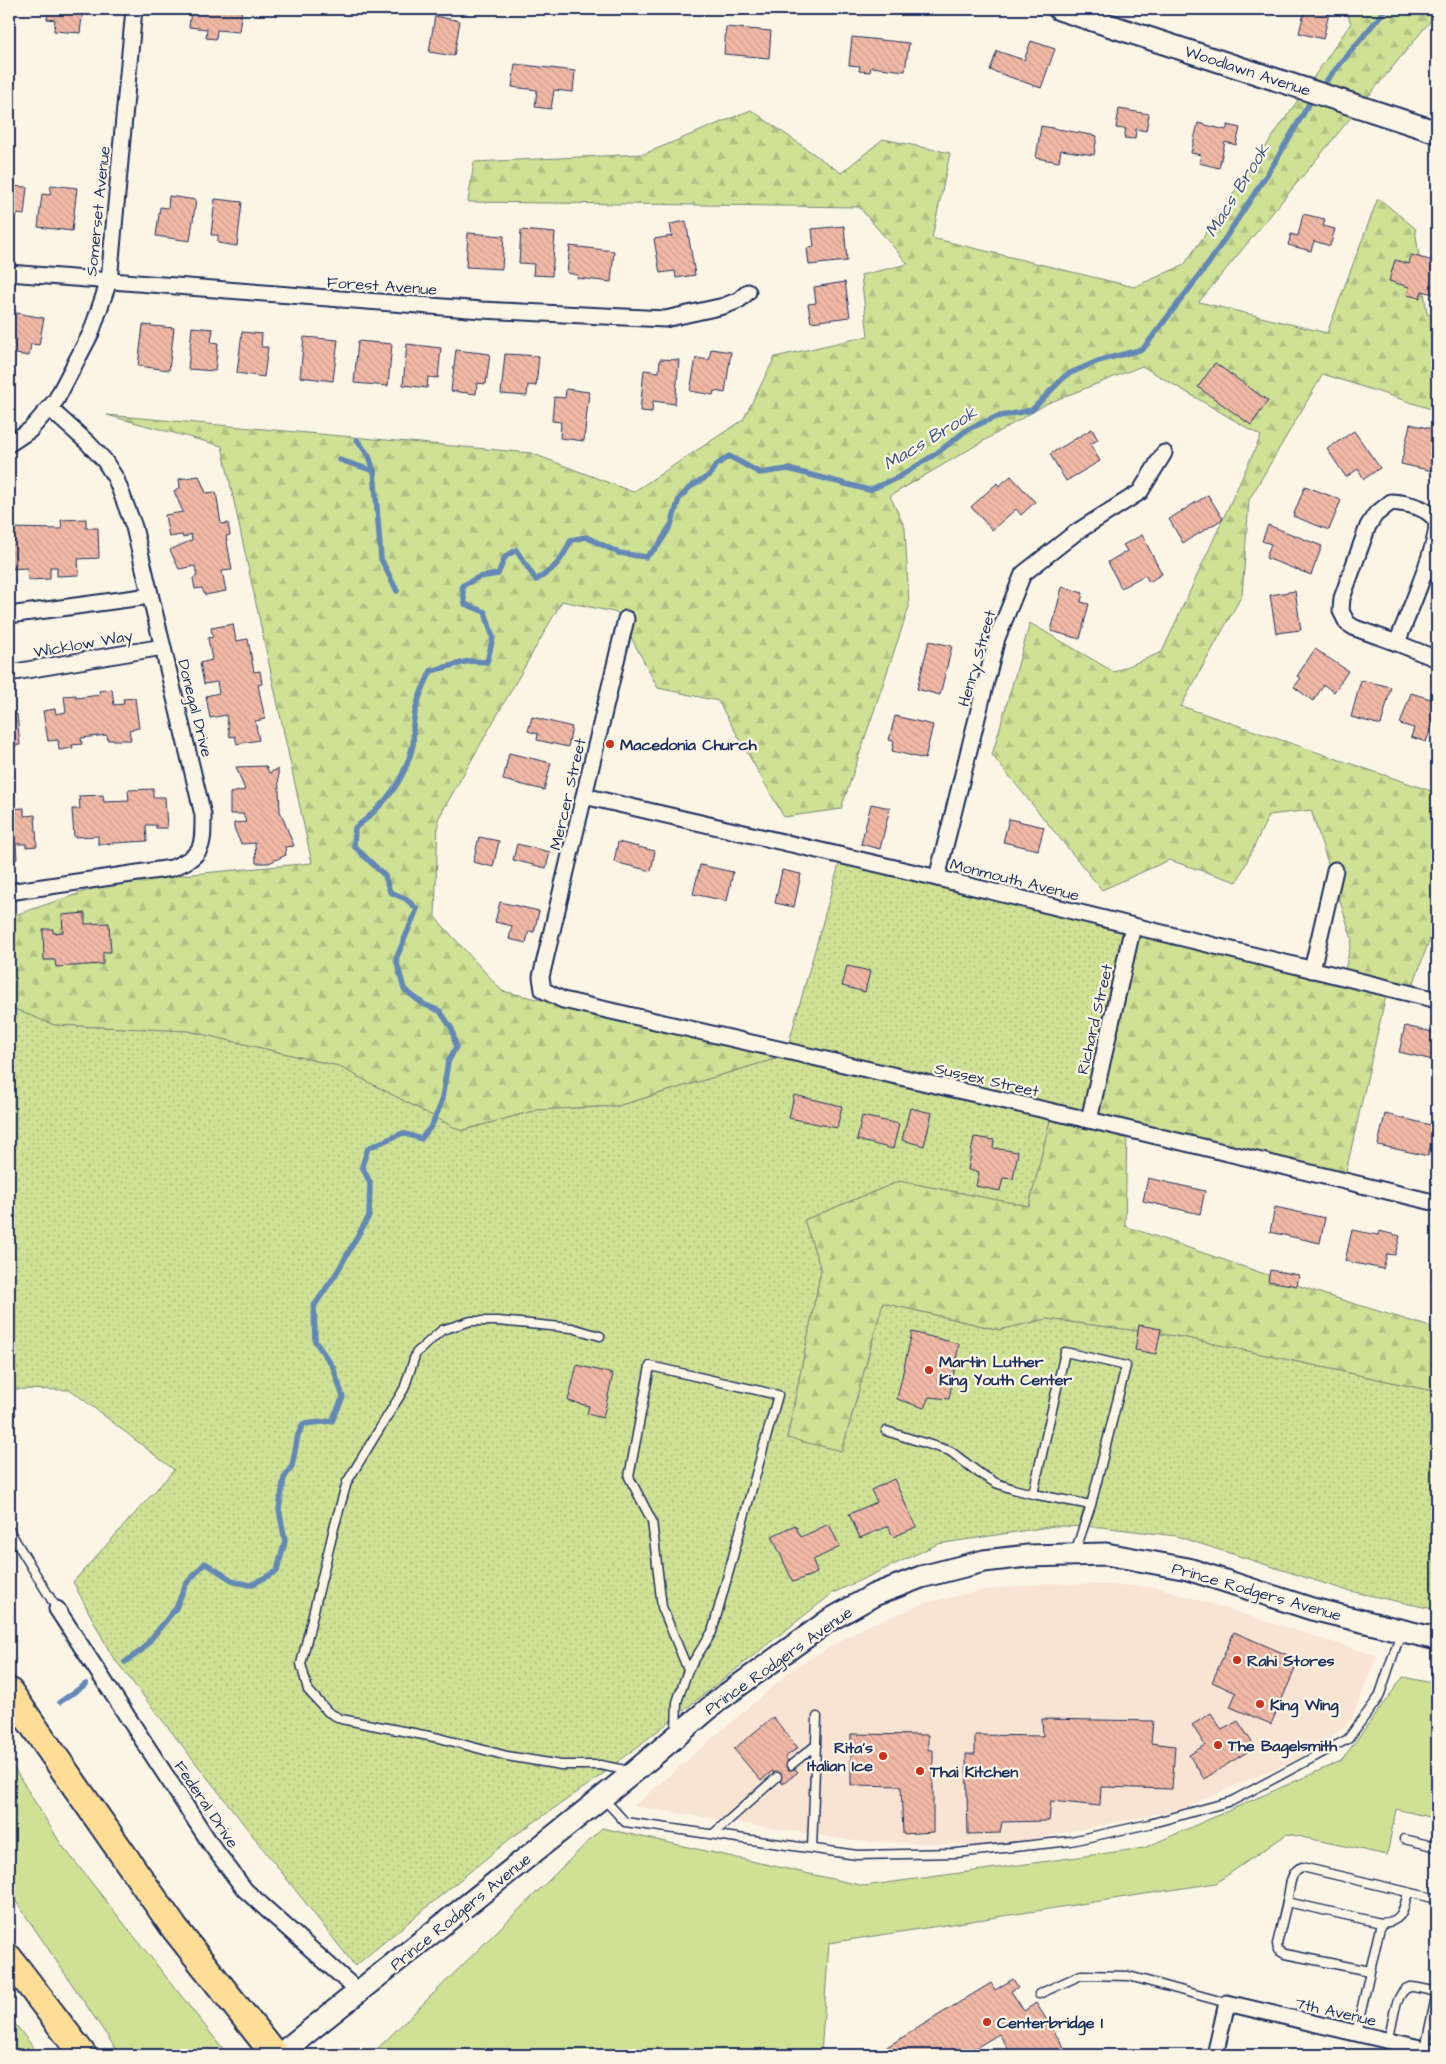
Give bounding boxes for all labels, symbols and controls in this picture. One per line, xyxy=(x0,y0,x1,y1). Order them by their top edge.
street label: Woodlawn Avenue xyxy=(1182,40,1314,102)
water label: Macs Brook xyxy=(1199,138,1277,242)
street label: Somerset Avenue xyxy=(80,145,116,277)
street label: Forest Avenue xyxy=(326,271,438,301)
water label: Macs Brook xyxy=(879,400,983,476)
street label: Henry Street xyxy=(953,607,1002,710)
street label: Wicklow Way xyxy=(32,624,135,665)
street label: Donegal Drive xyxy=(171,657,218,760)
place label: Macedonia Church xyxy=(620,734,758,756)
street label: Mercer Street xyxy=(544,736,592,852)
marker: Macedonia Church xyxy=(604,738,616,750)
street label: Monmouth Avenue xyxy=(948,853,1082,907)
street label: Richard Street xyxy=(1072,961,1119,1077)
street label: Sussex Street xyxy=(932,1057,1042,1103)
place label: Martin Luther King Youth Center xyxy=(939,1351,1072,1393)
marker: Martin Luther King Youth Center xyxy=(923,1364,935,1376)
street label: Prince Rodgers Avenue xyxy=(1169,1557,1344,1628)
street label: Prince Rodgers Avenue xyxy=(700,1601,858,1721)
place label: Rahi Stores xyxy=(1247,1650,1335,1672)
marker: Rahi Stores xyxy=(1231,1654,1243,1666)
place label: King Wing xyxy=(1270,1694,1339,1718)
marker: King Wing xyxy=(1254,1698,1266,1710)
place label: The Bagelsmith xyxy=(1227,1735,1338,1759)
place label: Rita's Italian Ice xyxy=(807,1737,873,1777)
marker: The Bagelsmith xyxy=(1212,1739,1224,1751)
marker: Rita's Italian Ice xyxy=(877,1750,889,1762)
street label: Federal Drive xyxy=(169,1757,244,1853)
place label: Thai Kitchen xyxy=(929,1761,1018,1783)
marker: Thai Kitchen xyxy=(914,1765,926,1777)
street label: Prince Rodgers Avenue xyxy=(386,1848,537,1976)
street label: 7th Avenue xyxy=(1293,1992,1379,2032)
place label: Centerbridge I xyxy=(997,2012,1103,2036)
marker: Centerbridge I xyxy=(981,2016,993,2028)

